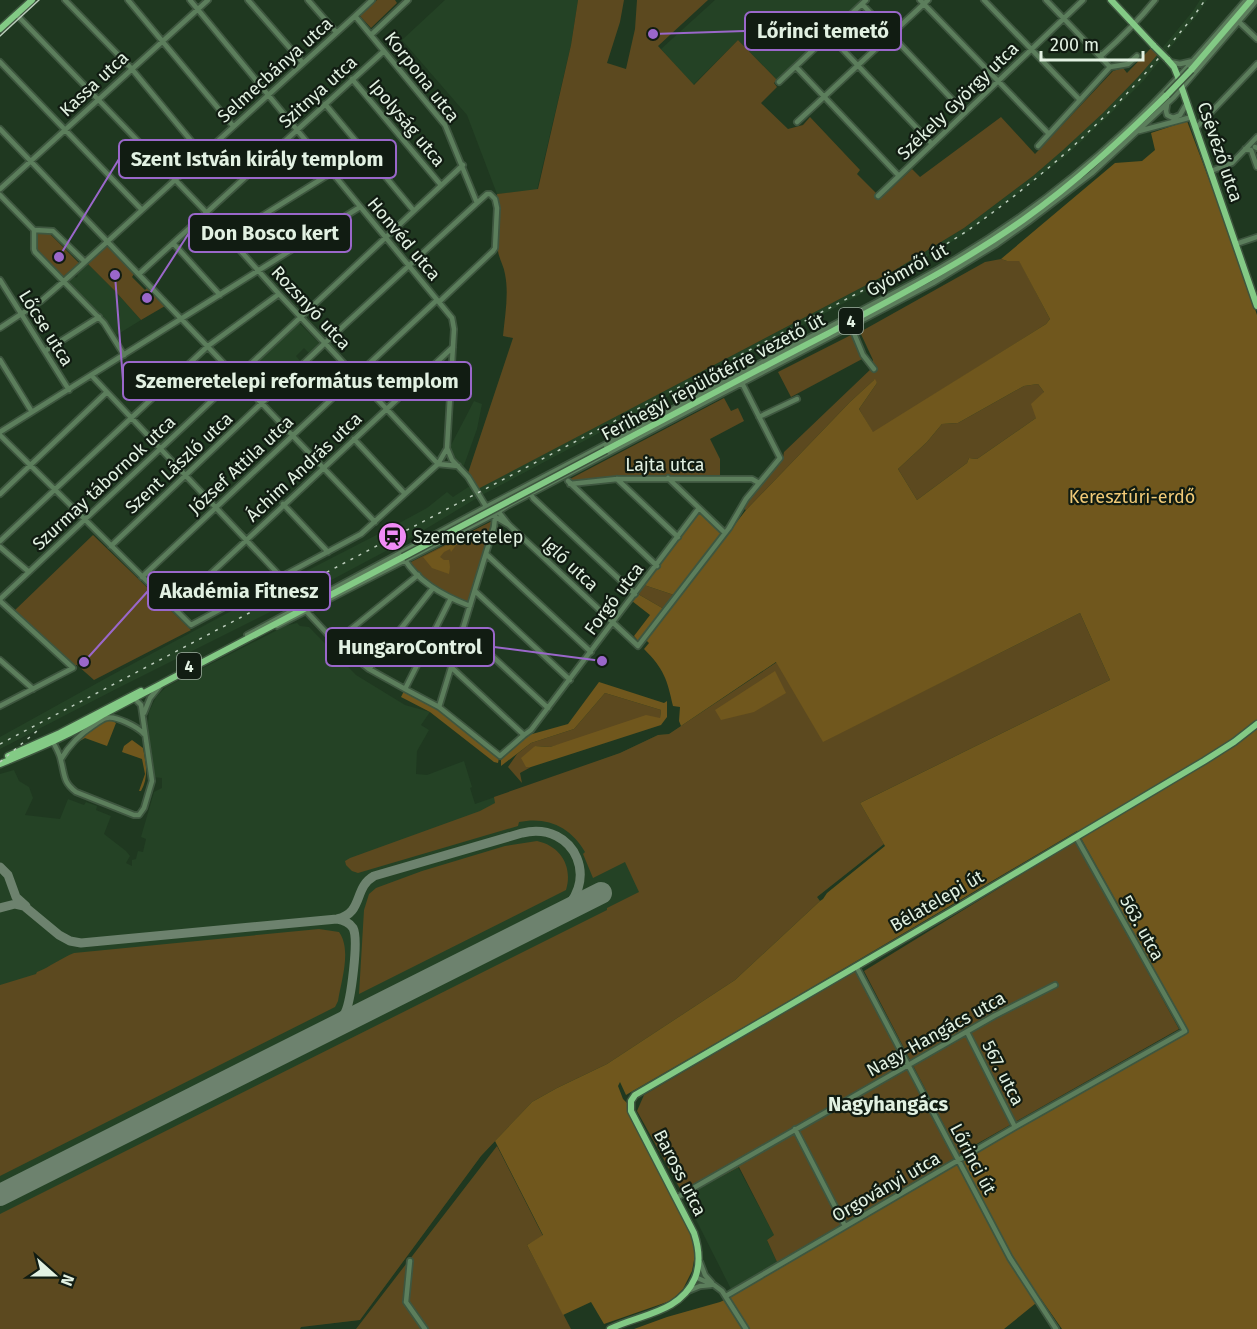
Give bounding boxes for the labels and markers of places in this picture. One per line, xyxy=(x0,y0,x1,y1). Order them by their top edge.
callout: Lőrinci temető xyxy=(745,12,901,50)
callout: Szent István király templom xyxy=(119,140,396,178)
callout: Don Bosco kert xyxy=(189,214,351,252)
callout: Szemeretelepi református templom xyxy=(123,362,471,400)
station icon: Szemeretelep xyxy=(376,521,408,553)
place label: Szemeretelep xyxy=(413,526,523,548)
callout: Akadémia Fitnesz xyxy=(148,572,330,610)
callout: HungaroControl xyxy=(326,628,494,666)

